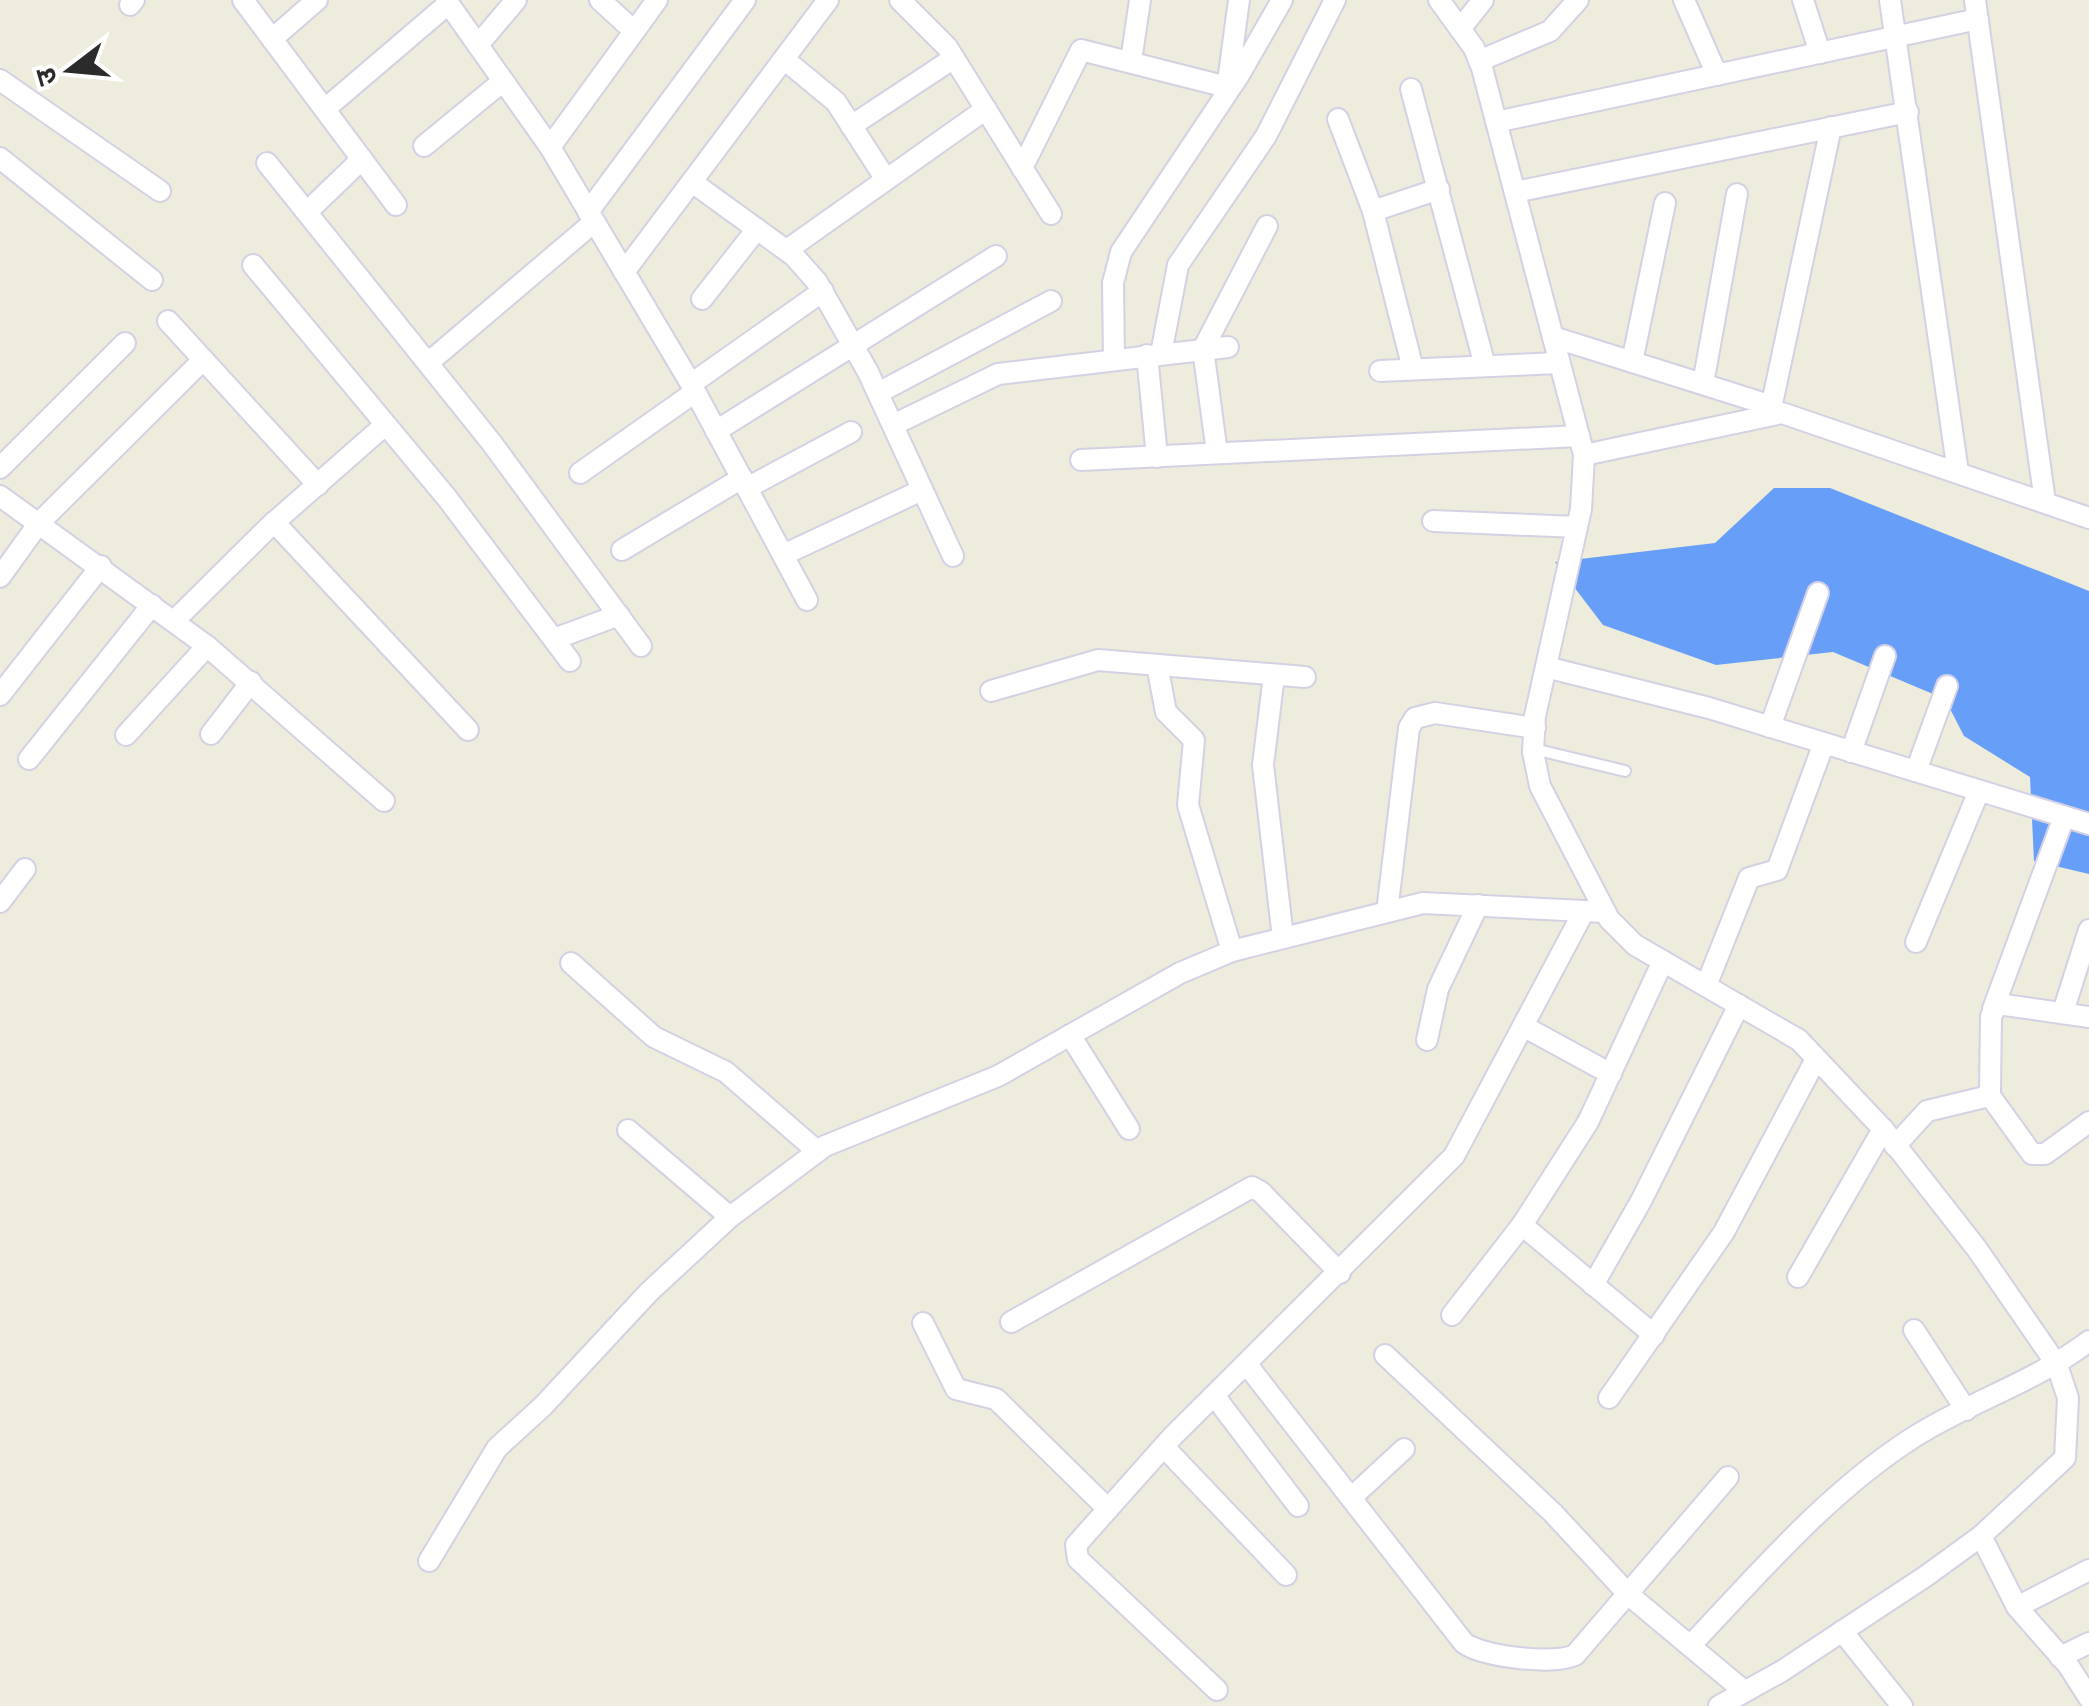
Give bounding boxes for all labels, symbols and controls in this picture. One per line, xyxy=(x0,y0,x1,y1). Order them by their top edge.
north arrow xyxy=(20,20,120,120)
text: उ xyxy=(26,63,66,90)

